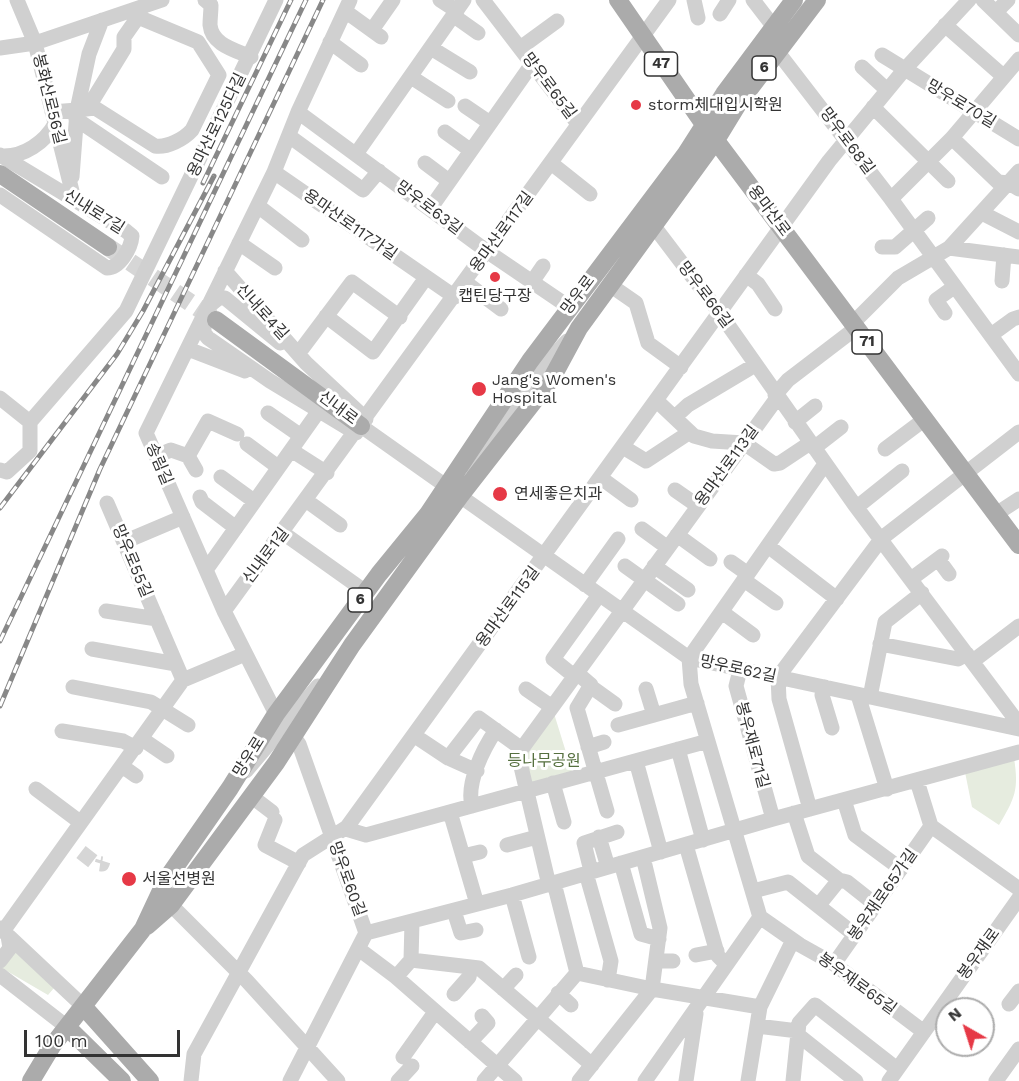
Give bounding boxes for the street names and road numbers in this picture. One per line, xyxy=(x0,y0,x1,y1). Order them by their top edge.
street label: 망우로65길 xyxy=(518,49,580,123)
street label: 봉화산로56길 xyxy=(28,52,70,146)
road number: 47 xyxy=(644,52,678,76)
road number: 6 xyxy=(752,56,776,80)
street label: 용마산로125다길 xyxy=(184,70,250,180)
street label: 망우로70길 xyxy=(923,76,999,132)
street label: 망우로68길 xyxy=(816,104,878,178)
street label: 망우로63길 xyxy=(392,177,466,239)
street label: 용마산로 xyxy=(744,182,794,240)
street label: 신내로7길 xyxy=(60,186,128,238)
street label: 용마산로117가길 xyxy=(300,186,400,264)
street label: 용마산로117길 xyxy=(466,188,538,276)
street label: 망우로66길 xyxy=(674,258,736,332)
street label: 망우로 xyxy=(557,272,599,318)
street label: 신내로4길 xyxy=(232,280,292,344)
road number: 71 xyxy=(852,330,882,354)
street label: 신내로 xyxy=(315,387,361,429)
street label: 용마산로113길 xyxy=(691,422,763,510)
street label: 송림길 xyxy=(142,440,176,488)
street label: 망우로55길 xyxy=(108,522,156,600)
street label: 신내로1길 xyxy=(239,524,293,588)
street label: 용마산로115길 xyxy=(472,563,544,651)
road number: 6 xyxy=(348,588,372,612)
street label: 망우로62길 xyxy=(698,652,778,686)
street label: 봉우재로71길 xyxy=(731,700,773,790)
street label: 망우로 xyxy=(229,733,269,781)
street label: 망우로60길 xyxy=(325,839,369,919)
street label: 봉우재로65가길 xyxy=(844,846,922,944)
street label: 봉우재로 xyxy=(954,925,1004,983)
street label: 봉우재로65길 xyxy=(814,949,900,1019)

